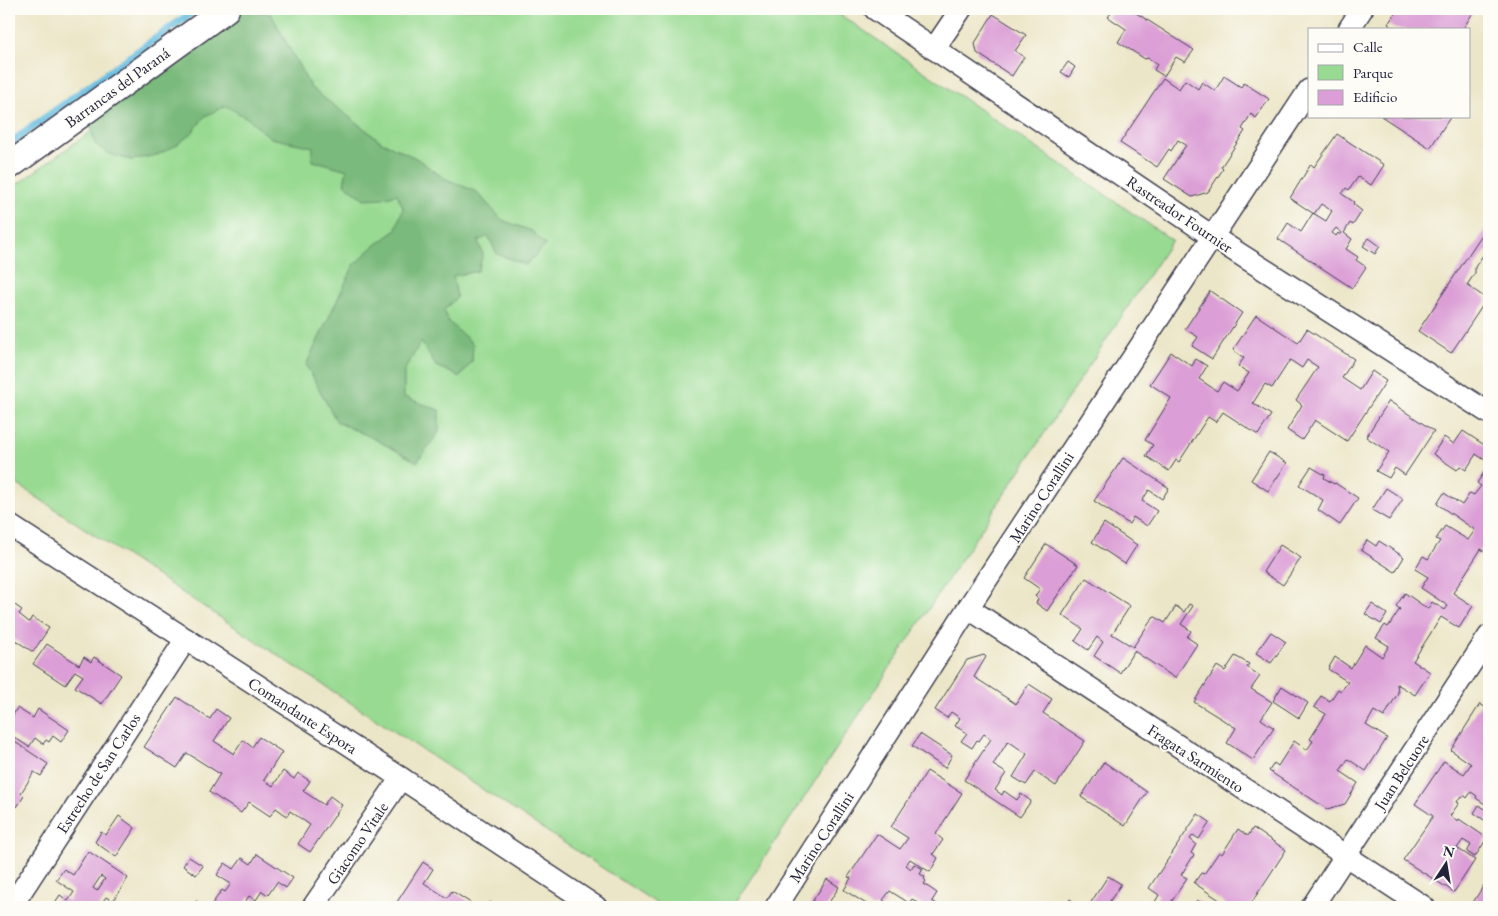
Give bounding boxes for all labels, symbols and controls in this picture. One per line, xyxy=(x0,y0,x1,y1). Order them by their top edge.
legend xyxy=(1308,28,1470,118)
text: Calle xyxy=(1353,37,1383,56)
street label: Barrancas del Paraná xyxy=(61,42,174,133)
text: Parque xyxy=(1353,63,1393,82)
text: Edificio xyxy=(1353,87,1397,106)
street label: Rastreador Fournier xyxy=(1123,171,1237,258)
street label: Marino Corallini xyxy=(1004,448,1079,547)
street label: Comandante Espora xyxy=(244,672,362,759)
street label: Estrecho de San Carlos xyxy=(52,709,145,838)
street label: Fragata Sarmiento xyxy=(1143,719,1248,798)
street label: Juan Belcuore xyxy=(1368,731,1434,816)
street label: Marino Corallini xyxy=(784,788,859,887)
street label: Giacomo Vitale xyxy=(322,798,393,889)
north arrow xyxy=(1420,838,1470,888)
text: N xyxy=(1441,841,1457,861)

